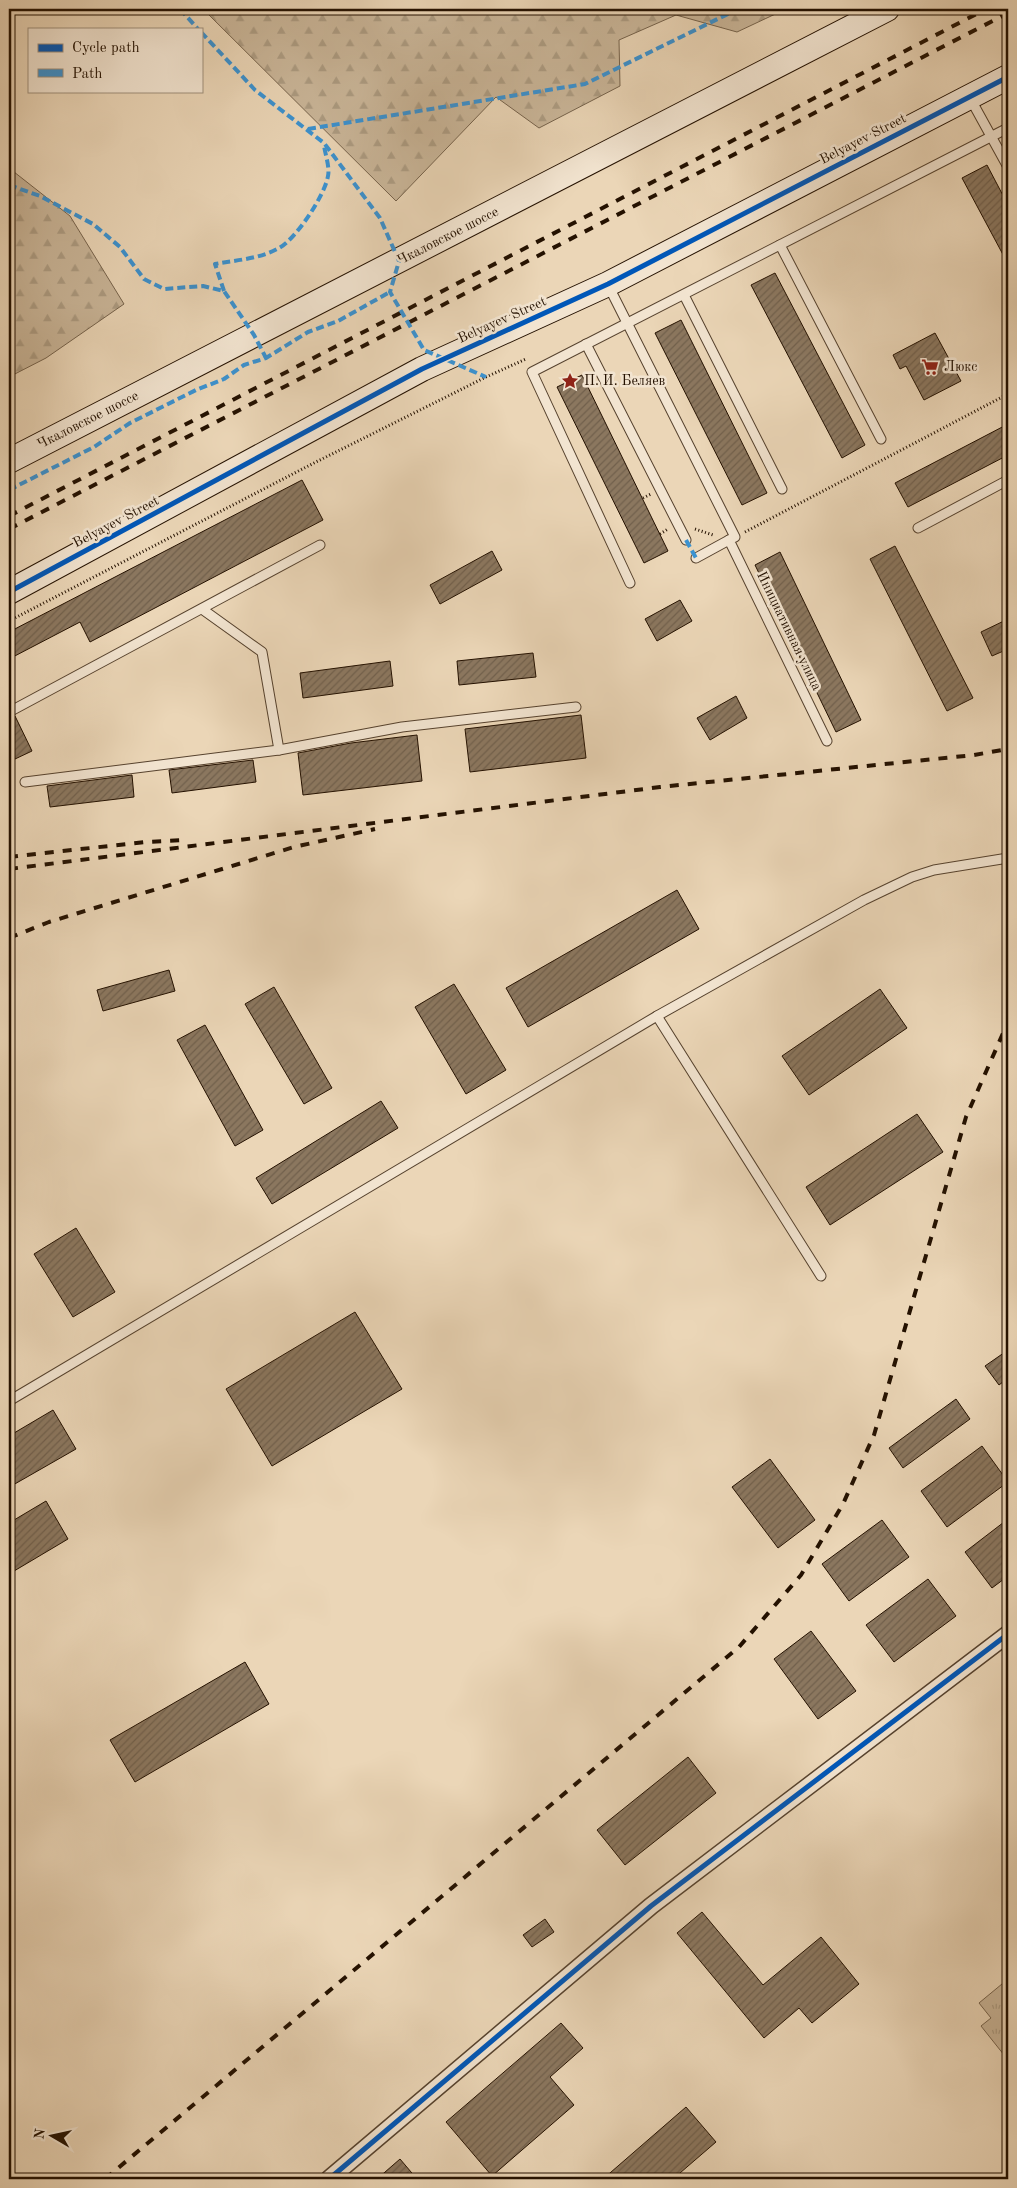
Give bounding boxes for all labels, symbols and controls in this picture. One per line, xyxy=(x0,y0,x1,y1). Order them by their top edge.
legend xyxy=(28,28,202,92)
text: Cycle path xyxy=(72,41,140,56)
text: Path xyxy=(72,67,102,82)
street label: Belyayev Street xyxy=(817,111,909,167)
street label: Чкаловское шоссе xyxy=(395,204,501,268)
street label: Belyayev Street xyxy=(456,294,548,346)
supermarket icon: Люкс xyxy=(920,357,940,377)
place label: Люкс xyxy=(944,360,977,374)
place icon: П. И. Беляев xyxy=(560,371,580,391)
place label: П. И. Беляев xyxy=(584,374,666,388)
street label: Чкаловское шоссе xyxy=(35,388,141,452)
street label: Belyayev Street xyxy=(71,493,161,551)
street label: Инициативная улица xyxy=(754,569,824,693)
north arrow xyxy=(28,2110,78,2160)
text: N xyxy=(32,2127,48,2141)

